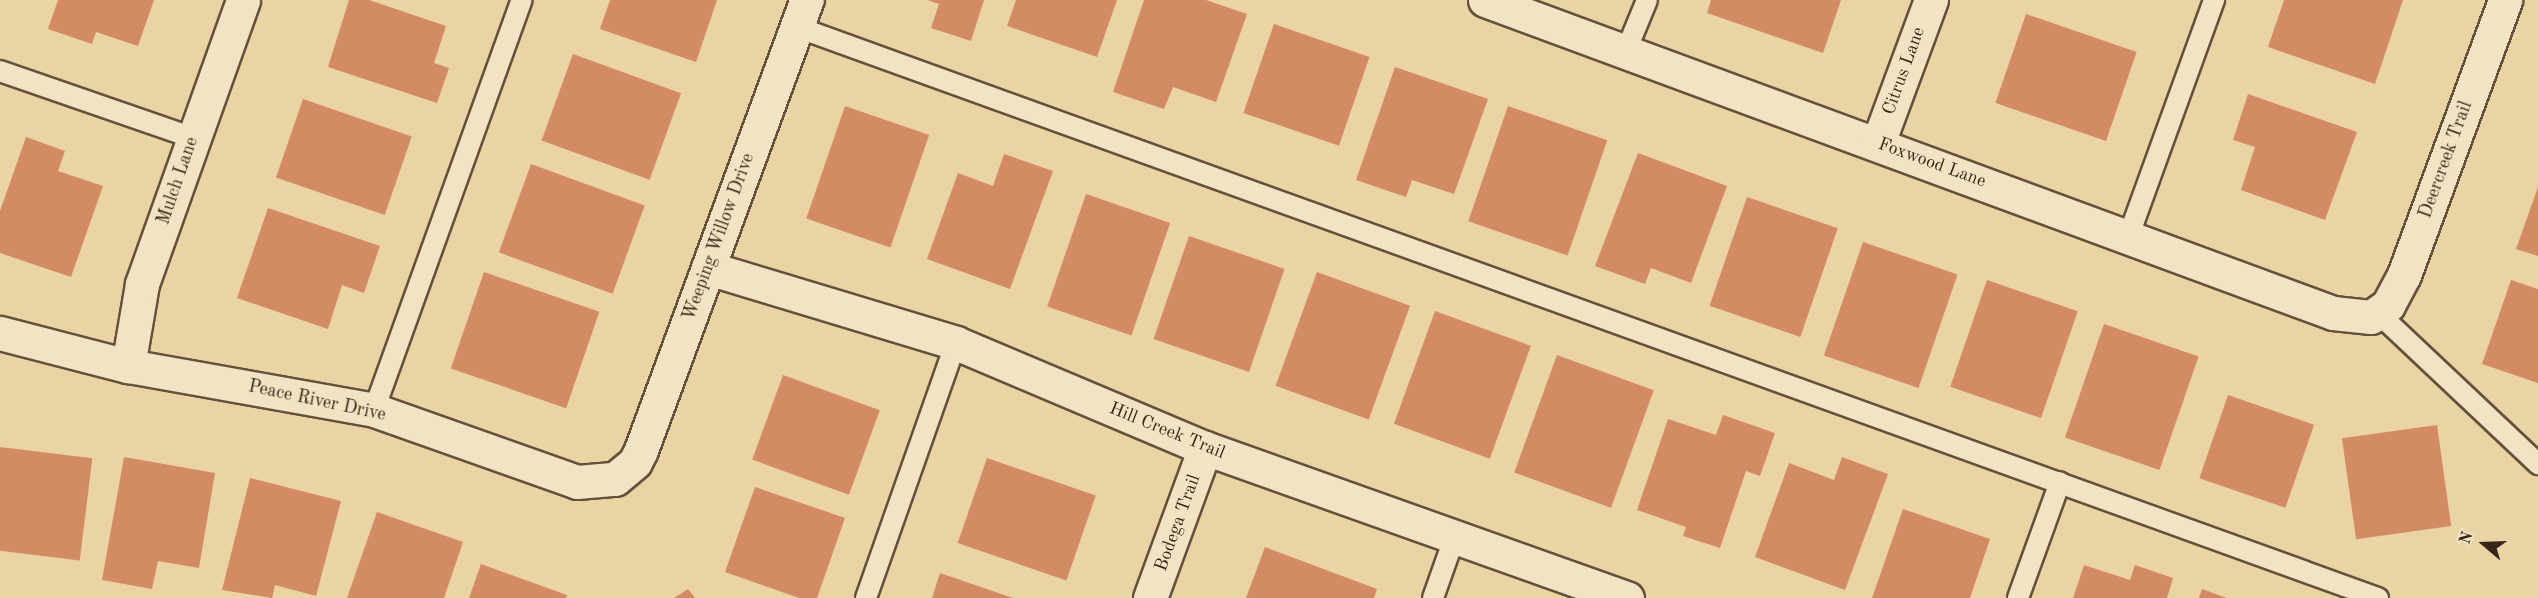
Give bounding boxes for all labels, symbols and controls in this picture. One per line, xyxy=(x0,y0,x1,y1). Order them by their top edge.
street label: Citrus Lane xyxy=(1878,24,1930,118)
street label: Deercreek Trail xyxy=(2415,99,2477,221)
street label: Mulch Lane xyxy=(153,134,203,228)
street label: Foxwood Lane xyxy=(1875,134,1989,192)
street label: Weeping Willow Drive xyxy=(679,150,759,324)
street label: Peace River Drive xyxy=(246,376,388,426)
street label: Hill Creek Trail xyxy=(1106,398,1228,464)
street label: Bodega Trail xyxy=(1150,472,1206,574)
north arrow xyxy=(2454,514,2514,574)
text: N xyxy=(2457,530,2477,547)

